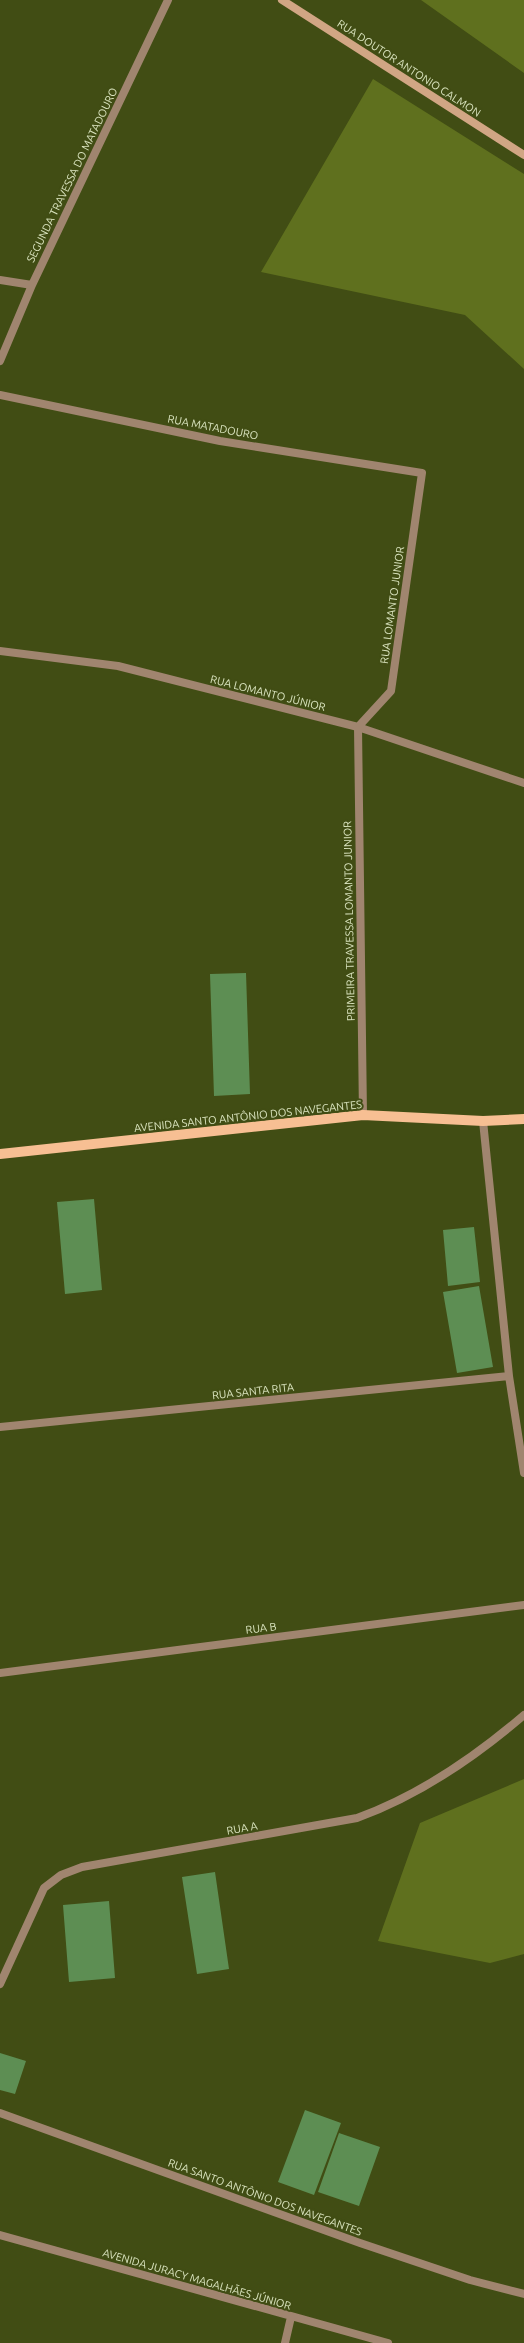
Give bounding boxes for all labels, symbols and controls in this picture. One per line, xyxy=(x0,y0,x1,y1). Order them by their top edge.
street label: RUA DOUTOR ANTONIO CALMON xyxy=(335,17,483,119)
street label: SEGUNDA TRAVESSA DO MATADOURO xyxy=(24,86,120,264)
street label: RUA MATADOURO xyxy=(167,412,259,442)
street label: RUA LOMANTO JUNIOR xyxy=(378,545,406,664)
street label: RUA LOMANTO JÚNIOR xyxy=(209,672,327,713)
street label: PRIMEIRA TRAVESSA LOMANTO JUNIOR xyxy=(341,821,357,1021)
street label: AVENIDA SANTO ANTÔNIO DOS NAVEGANTES xyxy=(133,1097,363,1134)
street label: RUA SANTA RITA xyxy=(211,1381,295,1401)
street label: RUA B xyxy=(245,1620,277,1636)
street label: RUA A xyxy=(226,1819,259,1837)
street label: RUA SANTO ANTÔNIO DOS NAVEGANTES xyxy=(166,2155,364,2238)
street label: AVENIDA JURACY MAGALHÃES JÚNIOR xyxy=(101,2245,293,2312)

